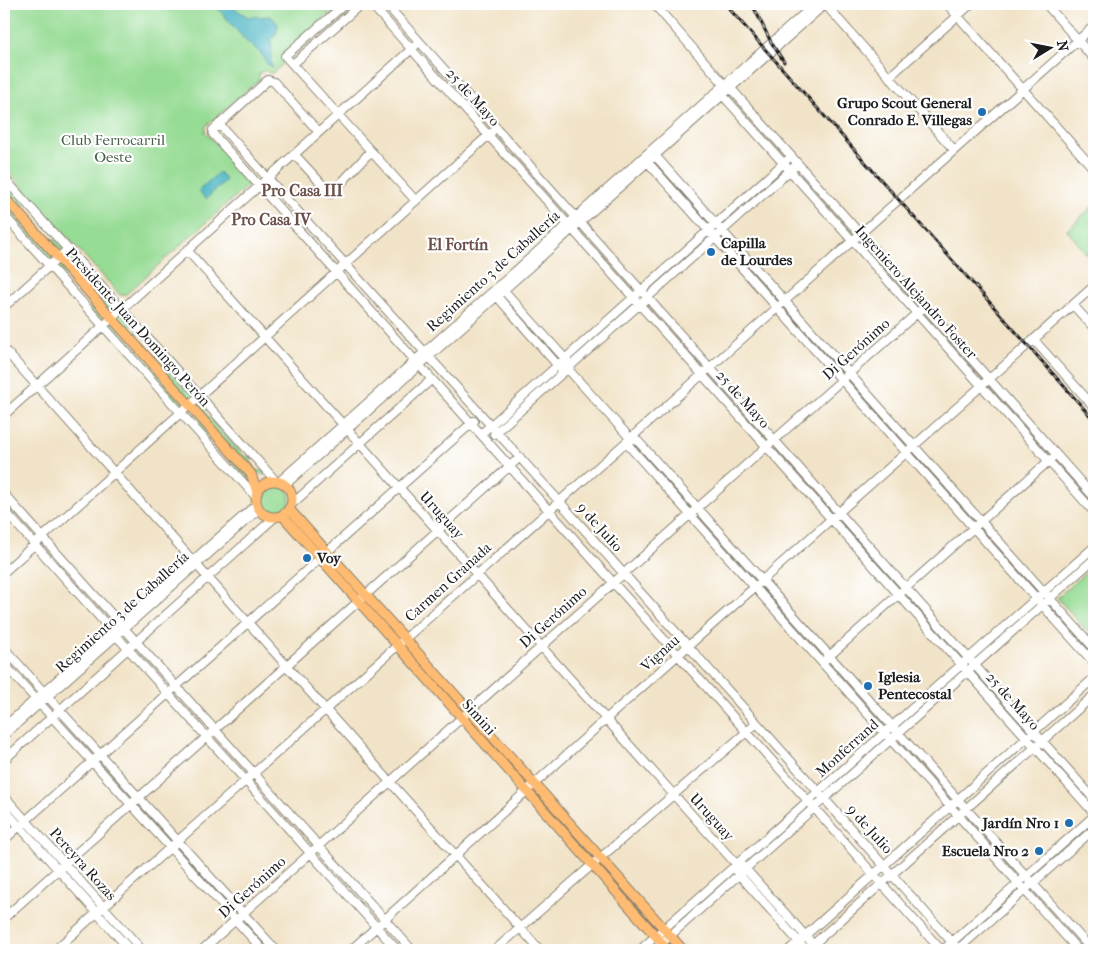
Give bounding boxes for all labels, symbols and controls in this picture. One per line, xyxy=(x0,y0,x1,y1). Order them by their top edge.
north arrow xyxy=(1026,22,1076,72)
text: N xyxy=(1053,39,1072,53)
street label: 25 de Mayo xyxy=(442,64,504,130)
place label: Grupo Scout General Conrado E. Villegas xyxy=(837,94,973,129)
marker: Grupo Scout General Conrado E. Villegas xyxy=(976,106,988,118)
park label: Club Ferrocarril Oeste xyxy=(61,131,165,166)
district label: Pro Casa III xyxy=(261,181,344,200)
street label: Regimiento 3 de Caballería xyxy=(423,206,564,336)
district label: Pro Casa IV xyxy=(231,210,312,229)
street label: Ingeniero Alejandro Foster xyxy=(851,221,981,363)
place label: Capilla de Lourdes xyxy=(721,234,793,269)
district label: El Fortín xyxy=(428,235,489,254)
street label: Presidente Juan Domingo Perón xyxy=(62,244,214,410)
marker: Capilla de Lourdes xyxy=(705,246,717,258)
street label: Di Gerónimo xyxy=(819,314,894,384)
street label: 25 de Mayo xyxy=(712,366,774,432)
street label: Uruguay xyxy=(416,487,469,543)
street label: 9 de Julio xyxy=(573,499,627,556)
street label: Carmen Granada xyxy=(401,538,496,625)
street label: Regimiento 3 de Caballería xyxy=(52,547,193,677)
place label: Voy xyxy=(316,549,342,567)
marker: Voy xyxy=(301,552,313,564)
street label: Di Gerónimo xyxy=(516,582,591,652)
street label: Vignau xyxy=(636,630,684,676)
place label: Iglesia Pentecostal xyxy=(878,668,953,703)
street label: 25 de Mayo xyxy=(982,668,1044,734)
marker: Iglesia Pentecostal xyxy=(862,680,874,692)
street label: Simini xyxy=(458,695,500,739)
street label: Monferrand xyxy=(812,715,883,781)
street label: Uruguay xyxy=(686,789,739,845)
street label: 9 de Julio xyxy=(843,801,897,858)
place label: Jardín Nro 1 xyxy=(981,814,1059,832)
marker: Jardín Nro 1 xyxy=(1063,817,1075,829)
street label: Pereyra Rozas xyxy=(46,824,121,904)
place label: Escuela Nro 2 xyxy=(942,842,1029,860)
marker: Escuela Nro 2 xyxy=(1033,845,1045,857)
street label: Di Gerónimo xyxy=(215,852,290,922)

